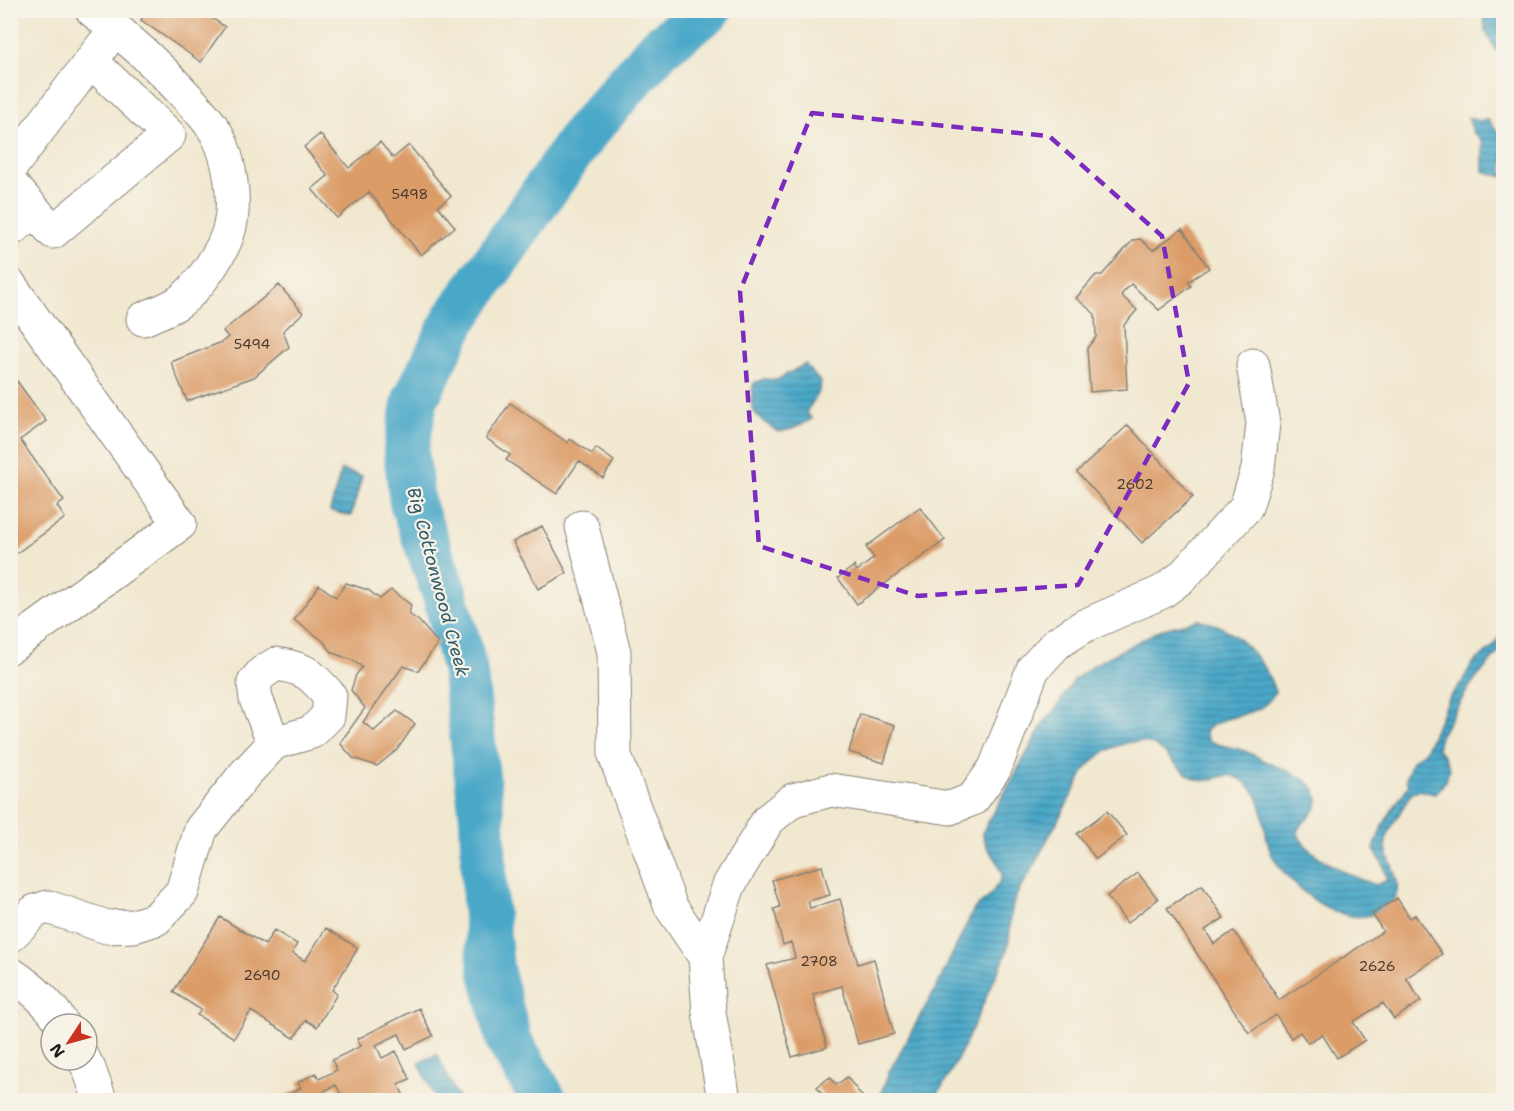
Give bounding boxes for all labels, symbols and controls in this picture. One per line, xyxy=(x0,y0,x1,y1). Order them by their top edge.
house number: 5498 xyxy=(392,185,428,203)
house number: 5494 xyxy=(234,335,270,353)
house number: 2602 xyxy=(1116,475,1154,493)
water label: Big Cottonwood Creek xyxy=(401,485,475,680)
house number: 2708 xyxy=(800,952,838,970)
house number: 2626 xyxy=(1358,957,1396,975)
house number: 2690 xyxy=(243,966,281,984)
north arrow xyxy=(39,1012,99,1072)
text: N xyxy=(45,1039,69,1062)

